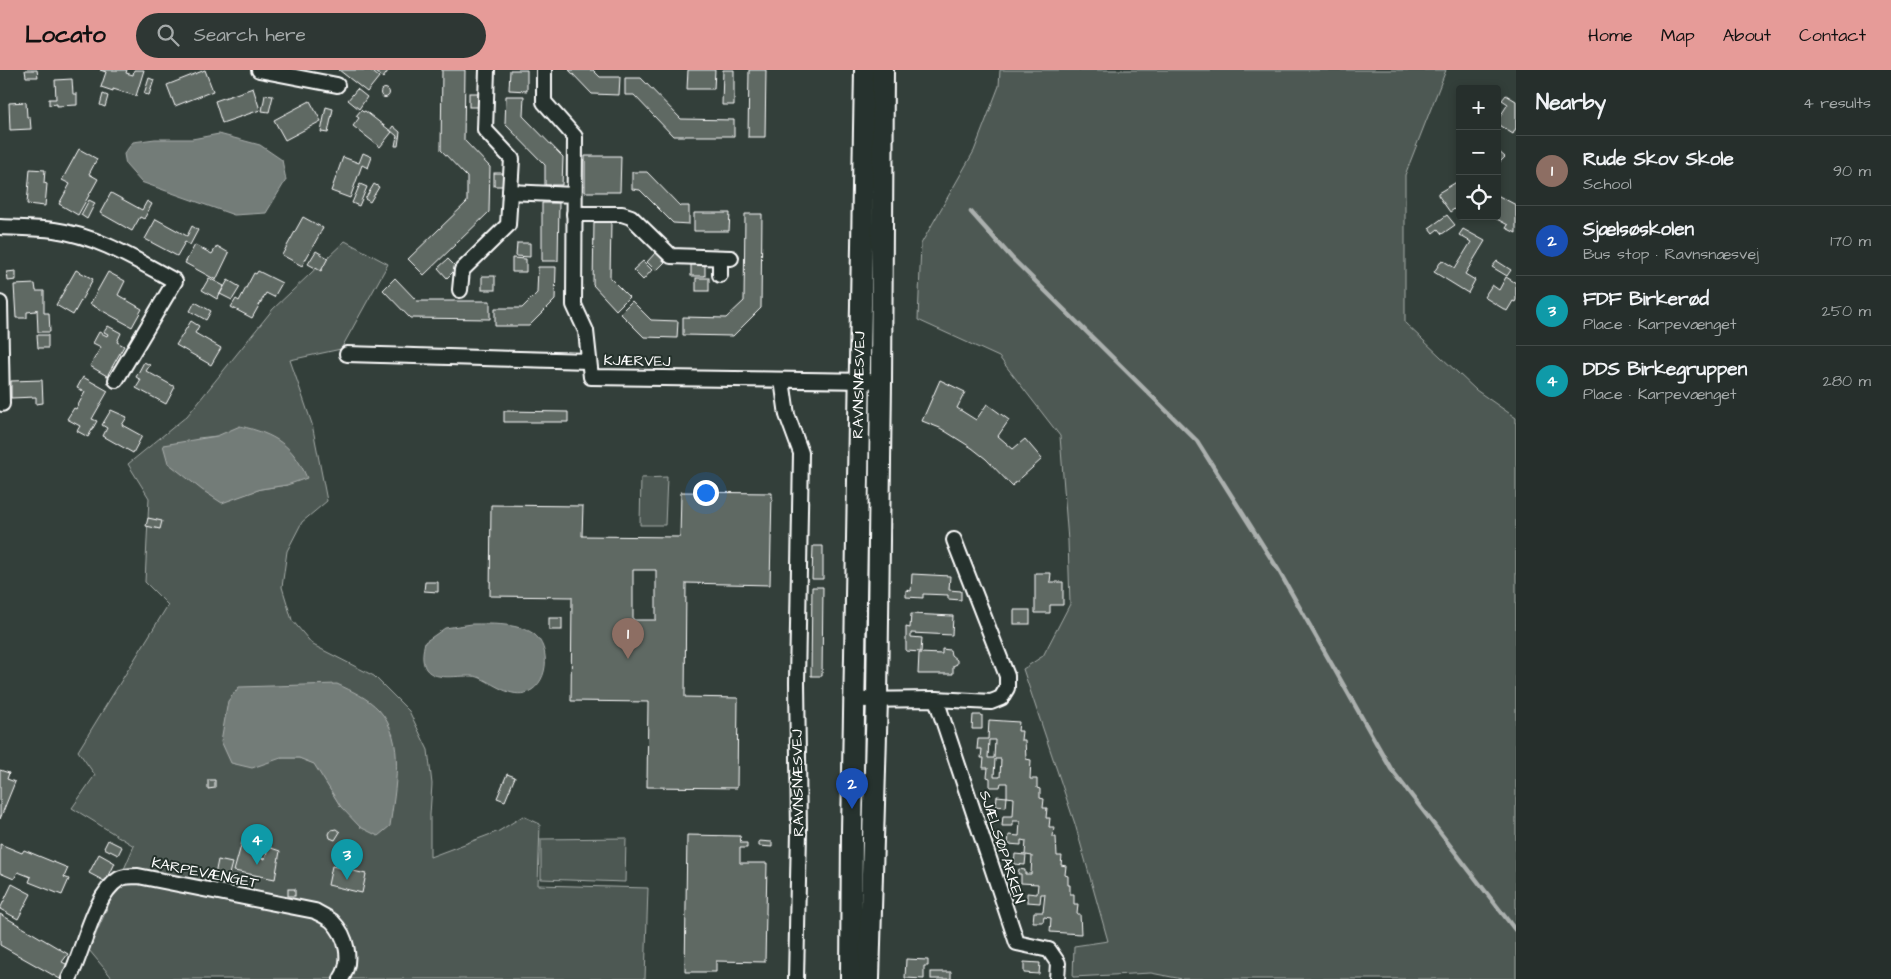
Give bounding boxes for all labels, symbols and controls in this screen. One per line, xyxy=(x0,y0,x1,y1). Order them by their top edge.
search box xyxy=(136,13,486,58)
text: Locato xyxy=(25,18,106,52)
icon: search xyxy=(154,21,182,49)
text: Search here xyxy=(194,22,306,49)
text: Home xyxy=(1588,23,1633,48)
text: Map xyxy=(1661,23,1695,48)
text: About xyxy=(1723,23,1771,48)
text: Contact xyxy=(1799,23,1866,48)
map controls xyxy=(1456,85,1501,220)
button: + xyxy=(1456,85,1501,130)
text: Nearby xyxy=(1536,88,1606,117)
text: 4 results xyxy=(1803,92,1871,114)
button: − xyxy=(1456,130,1501,175)
text: Rude Skov Skole xyxy=(1583,146,1734,173)
text: 1 xyxy=(1551,160,1553,182)
text: 90 m xyxy=(1833,160,1871,182)
text: School xyxy=(1583,173,1632,195)
button: locate xyxy=(1456,175,1501,220)
text: Sjælsøskolen xyxy=(1583,216,1694,243)
text: 2 xyxy=(1547,230,1557,252)
text: 170 m xyxy=(1830,230,1871,252)
text: Bus stop · Ravnsnæsvej xyxy=(1583,243,1759,265)
text: FDF Birkerød xyxy=(1583,286,1709,313)
text: 3 xyxy=(1548,300,1556,322)
text: 250 m xyxy=(1822,300,1871,322)
text: Place · Karpevænget xyxy=(1583,313,1736,335)
street label: RAVNSNÆSVEJ xyxy=(848,331,870,439)
street label: KJÆRVEJ xyxy=(603,350,671,372)
text: DDS Birkegruppen xyxy=(1583,356,1747,383)
text: 4 xyxy=(1547,370,1557,392)
text: 280 m xyxy=(1823,370,1871,392)
text: Place · Karpevænget xyxy=(1583,383,1736,405)
your location xyxy=(693,480,719,506)
pin: 1 xyxy=(612,618,644,659)
street label: RAVNSNÆSVEJ xyxy=(787,729,809,837)
pin: 2 xyxy=(836,768,868,809)
street label: SJÆLSØPARKEN xyxy=(974,788,1030,906)
pin: 4 xyxy=(241,824,273,865)
pin: 3 xyxy=(331,839,363,880)
street label: KARPEVÆNGET xyxy=(150,852,261,894)

